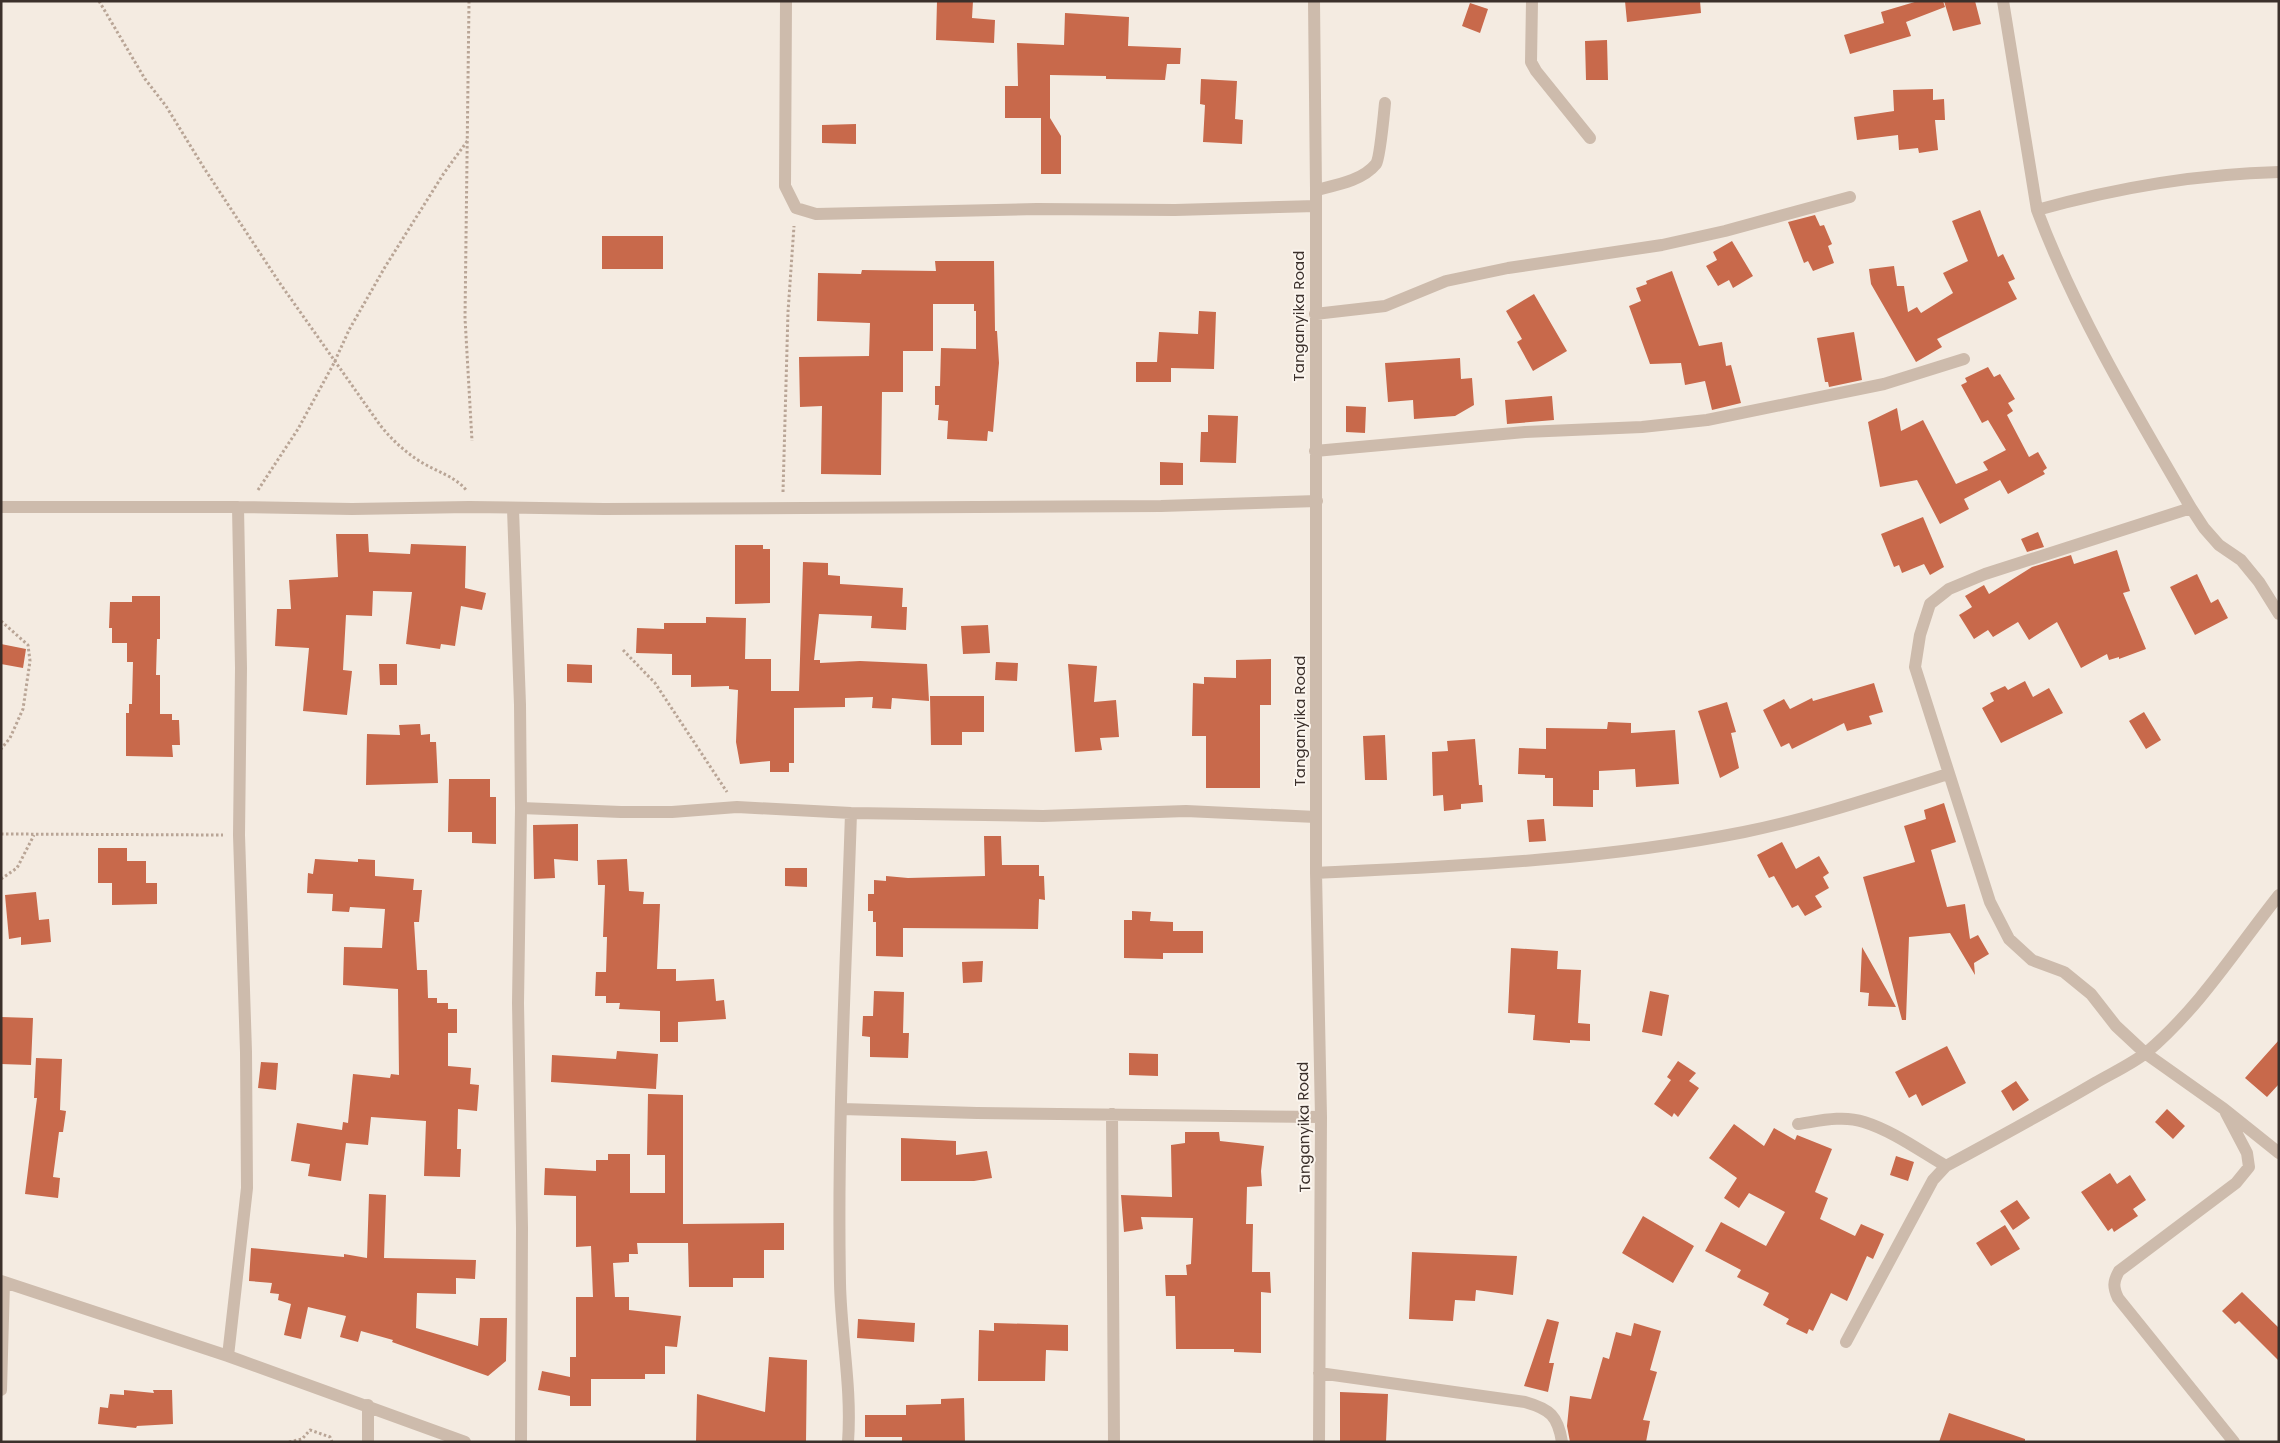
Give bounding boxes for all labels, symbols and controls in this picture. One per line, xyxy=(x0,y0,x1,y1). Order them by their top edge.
street label: Tanganyika Road xyxy=(1288,251,1309,381)
street label: Tanganyika Road xyxy=(1289,656,1310,786)
street label: Tanganyika Road xyxy=(1292,1061,1315,1193)

